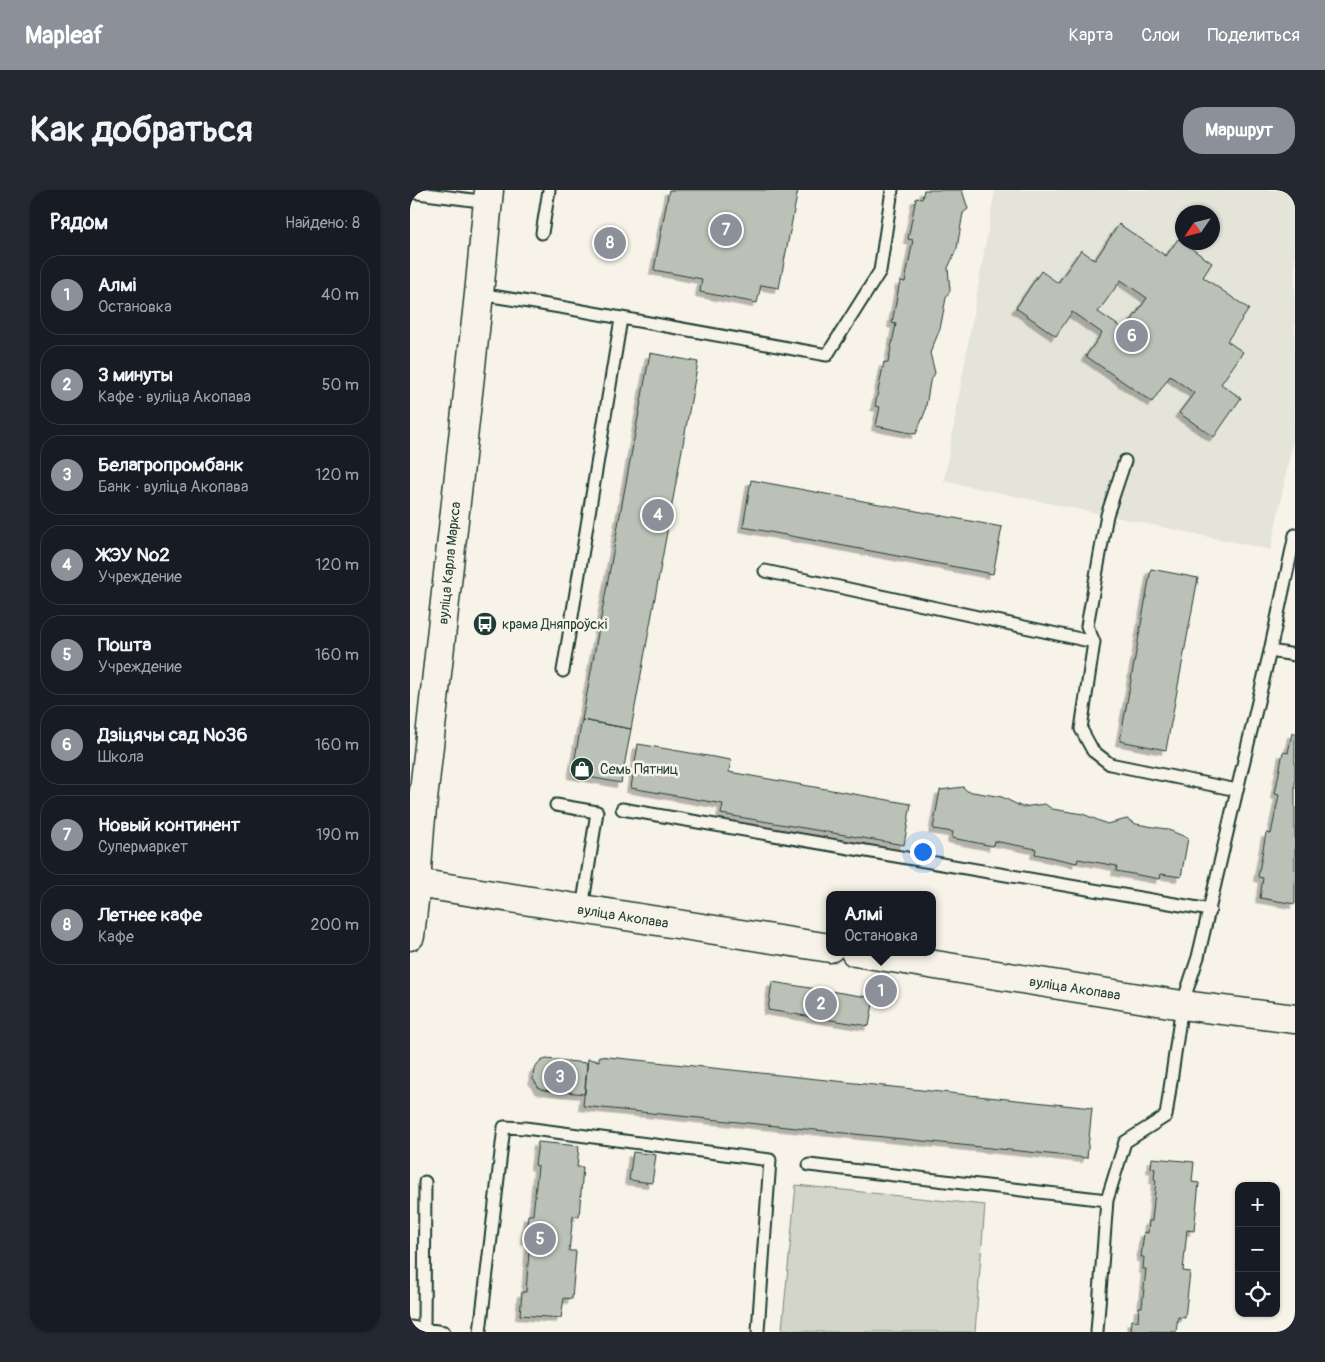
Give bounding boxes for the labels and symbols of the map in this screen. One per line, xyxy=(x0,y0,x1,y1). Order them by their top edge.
north arrow xyxy=(1175,205,1220,250)
pin: 7 xyxy=(710,211,742,249)
pin: 8 xyxy=(594,224,626,262)
pin: 6 xyxy=(1116,317,1148,355)
pin: 4 xyxy=(642,496,674,534)
street label: вуліца Карла Маркса xyxy=(435,501,464,625)
bus stop icon: крама Дняпроўскі xyxy=(472,611,498,637)
place label: крама Дняпроўскі xyxy=(502,616,608,633)
shop icon: Семь Пятниц xyxy=(569,756,595,782)
place label: Семь Пятниц xyxy=(600,761,678,778)
your location xyxy=(910,839,936,865)
street label: вуліца Акопава xyxy=(576,901,670,932)
pin: 1 xyxy=(865,972,897,1010)
street label: вуліца Акопава xyxy=(1028,973,1122,1004)
pin: 2 xyxy=(805,985,837,1023)
pin: 3 xyxy=(544,1058,576,1096)
pin: 5 xyxy=(524,1220,556,1258)

